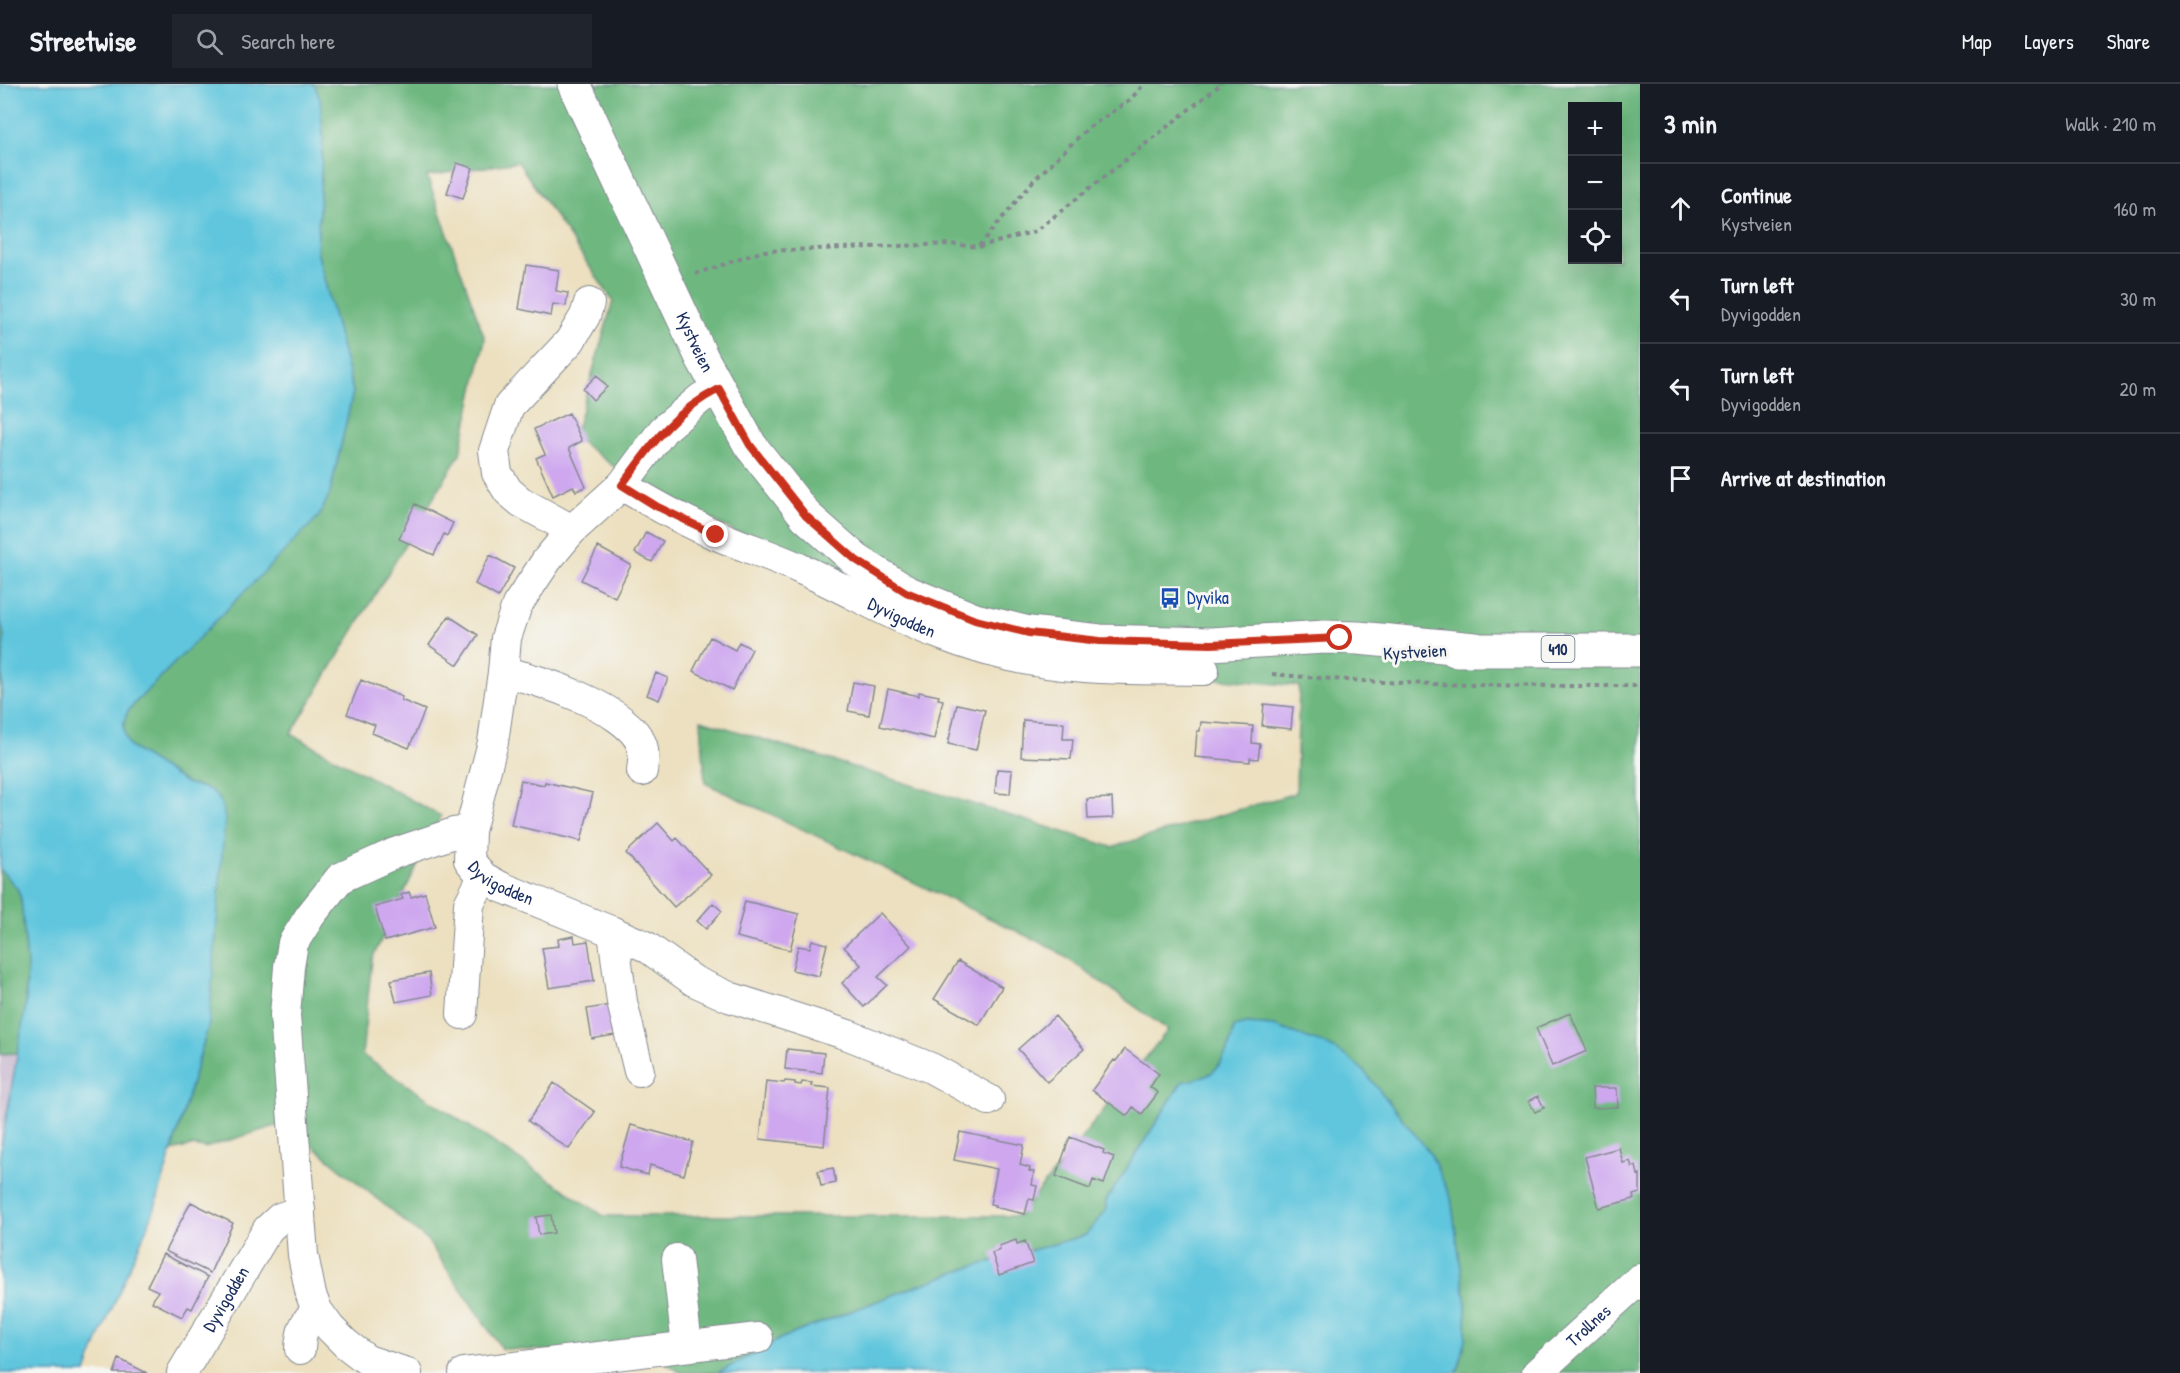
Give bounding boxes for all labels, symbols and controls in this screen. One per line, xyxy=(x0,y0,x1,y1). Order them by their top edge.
search box xyxy=(172,14,592,68)
text: Streetwise xyxy=(30,22,136,60)
icon: search xyxy=(193,25,226,58)
text: Search here xyxy=(241,26,335,56)
text: Map xyxy=(1962,27,1991,56)
text: Layers xyxy=(2024,27,2074,56)
text: Share xyxy=(2107,27,2150,56)
map controls xyxy=(1568,102,1622,264)
button: + xyxy=(1568,102,1622,156)
text: 3 min xyxy=(1664,106,1717,141)
text: Walk · 210 m xyxy=(2065,110,2156,137)
button: − xyxy=(1568,156,1622,210)
text: Continue xyxy=(1721,180,1792,210)
icon: ahead xyxy=(1664,192,1697,225)
text: 160 m xyxy=(2114,195,2156,222)
button: locate xyxy=(1568,210,1622,264)
text: Kystveien xyxy=(1721,210,1792,237)
text: Turn left xyxy=(1721,270,1794,300)
icon: left xyxy=(1664,282,1697,315)
text: 30 m xyxy=(2120,285,2156,312)
text: Dyvigodden xyxy=(1721,300,1801,327)
street label: Kystveien xyxy=(670,308,720,377)
text: Turn left xyxy=(1721,360,1794,390)
icon: left xyxy=(1664,372,1697,405)
text: 20 m xyxy=(2119,375,2156,402)
text: Dyvigodden xyxy=(1721,390,1801,417)
icon: arrive xyxy=(1664,462,1697,495)
text: Arrive at destination xyxy=(1721,463,1886,493)
route end xyxy=(702,521,728,547)
place label: Dyvika xyxy=(1187,585,1229,610)
bus stop icon: Dyvika xyxy=(1158,586,1182,610)
street label: Dyvigodden xyxy=(864,591,939,644)
route start xyxy=(1326,624,1352,650)
road number: 410 xyxy=(1542,636,1574,662)
street label: Kystveien xyxy=(1382,637,1448,666)
street label: Dyvigodden xyxy=(463,855,537,911)
street label: Dyvigodden xyxy=(196,1262,255,1336)
street label: Trollnes xyxy=(1560,1298,1616,1352)

